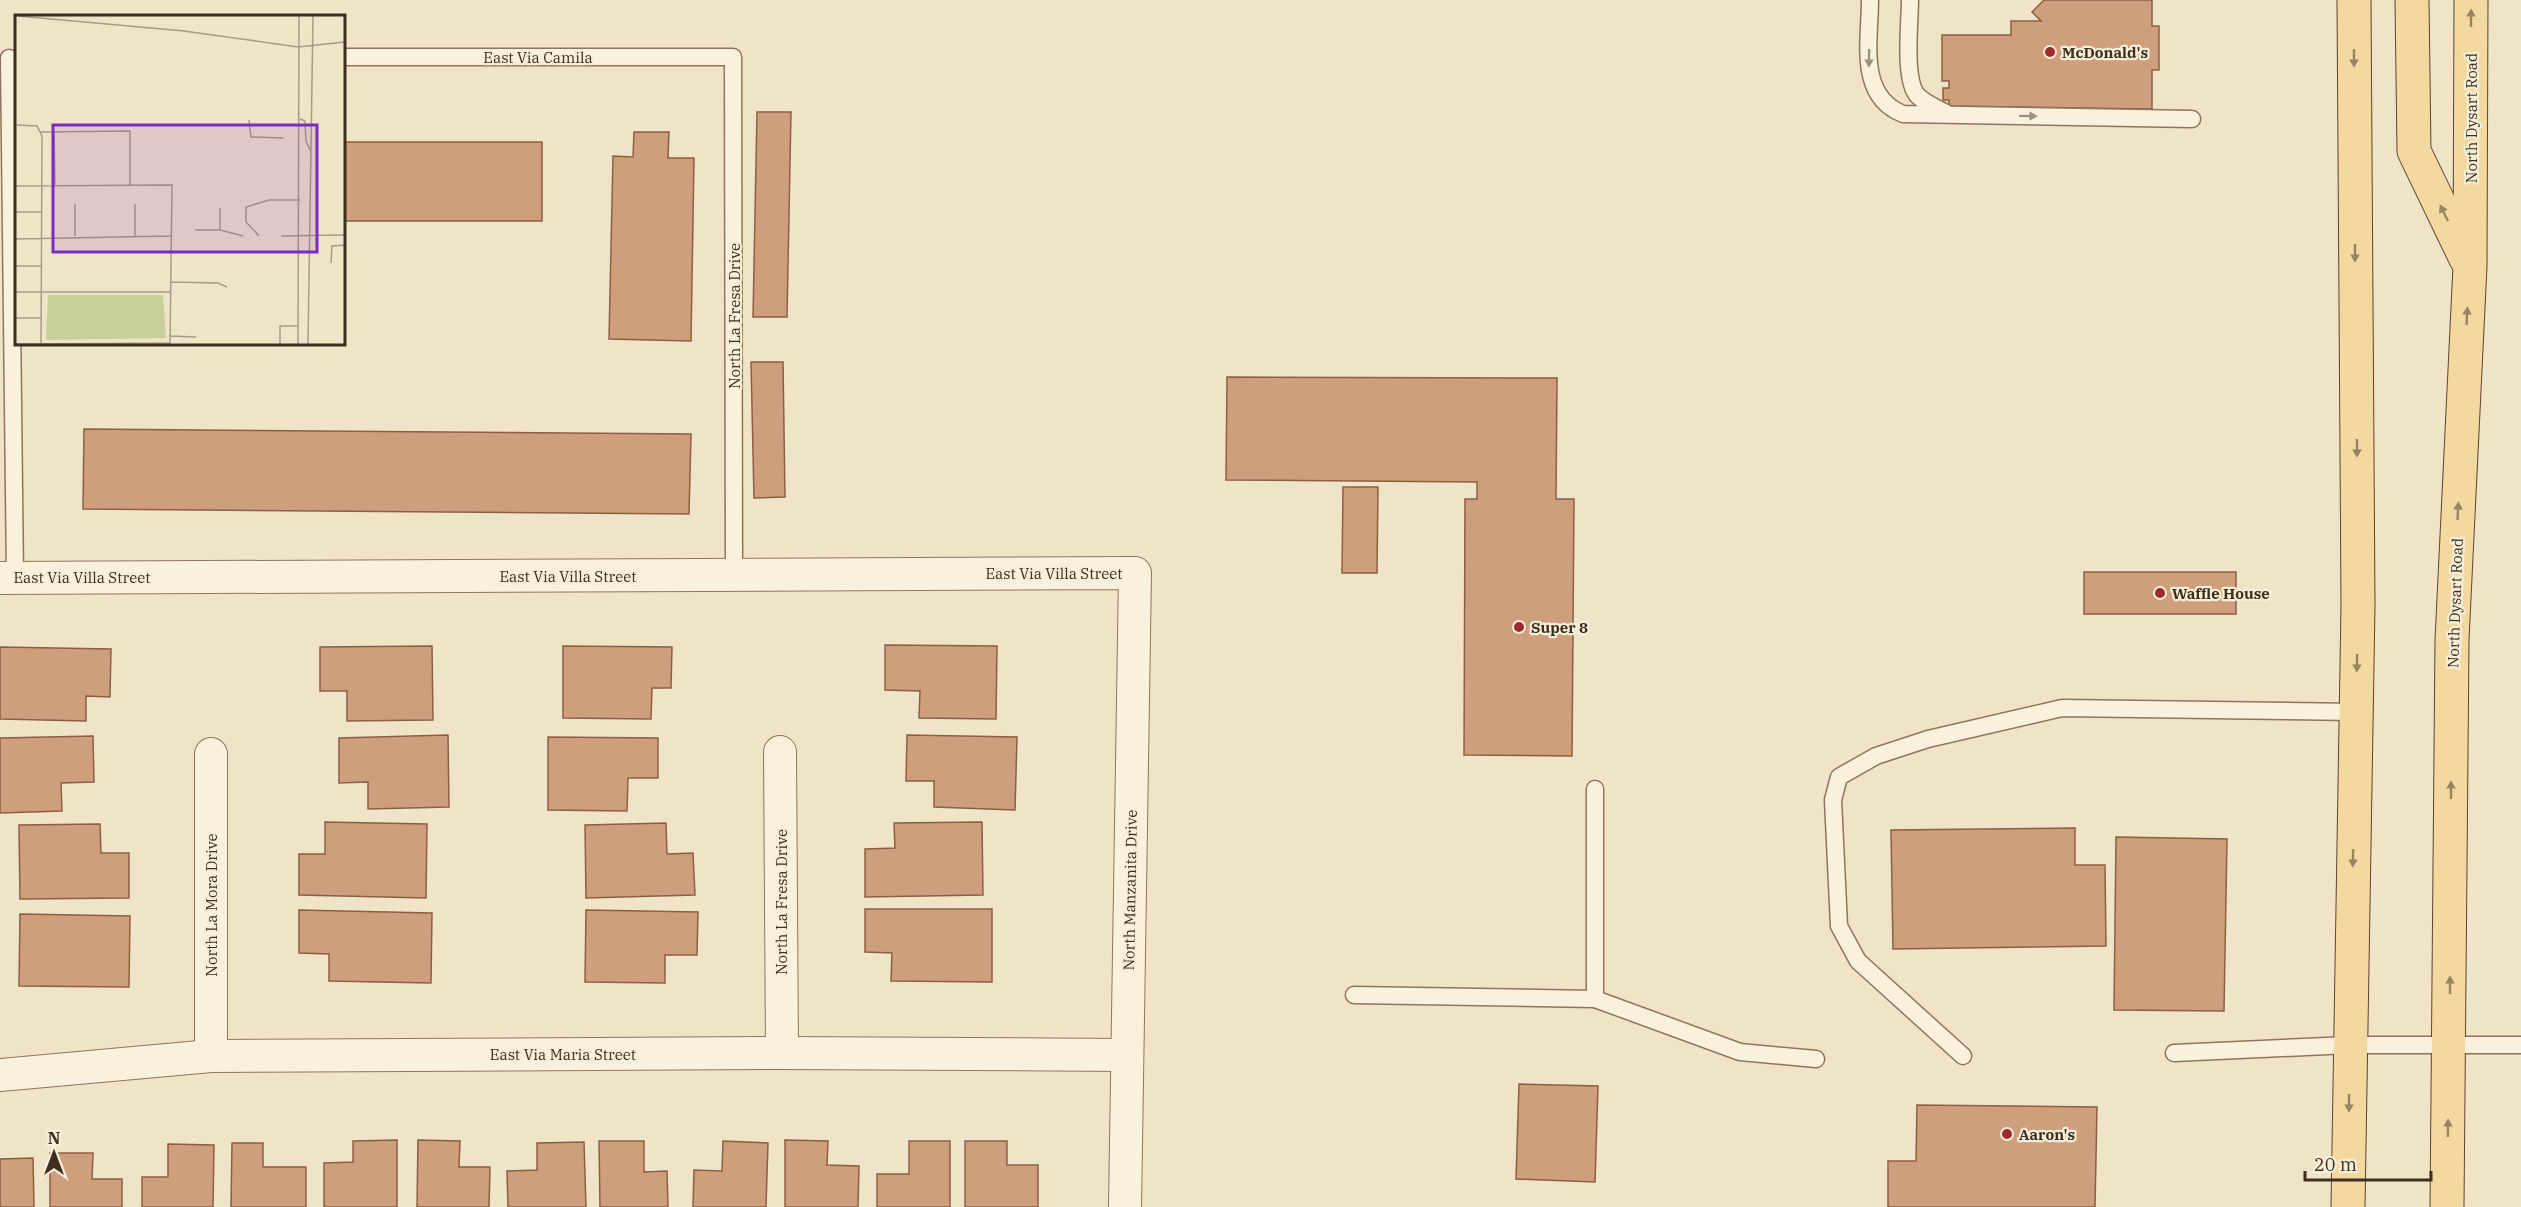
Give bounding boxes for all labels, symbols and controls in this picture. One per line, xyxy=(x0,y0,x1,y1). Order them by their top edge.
one-way arrow xyxy=(2466,9,2476,28)
inset map xyxy=(15,15,345,345)
place label: McDonald's xyxy=(2062,43,2148,62)
marker: McDonald's xyxy=(2043,45,2057,59)
street label: East Via Camila xyxy=(483,48,593,67)
one-way arrow xyxy=(1864,49,1874,68)
one-way arrow xyxy=(2349,49,2359,68)
street label: North Dysart Road xyxy=(2462,53,2481,183)
one-way arrow xyxy=(2018,111,2037,120)
one-way arrow xyxy=(2440,205,2449,222)
street label: North La Fresa Drive xyxy=(725,243,744,389)
one-way arrow xyxy=(2350,244,2360,263)
one-way arrow xyxy=(2463,307,2472,326)
one-way arrow xyxy=(2352,439,2362,458)
one-way arrow xyxy=(2454,502,2463,521)
street label: North Dysart Road xyxy=(2443,538,2467,668)
street label: East Via Villa Street xyxy=(985,564,1123,583)
street label: East Via Villa Street xyxy=(499,567,637,586)
street label: East Via Villa Street xyxy=(13,568,151,587)
place label: Waffle House xyxy=(2172,584,2270,603)
marker: Waffle House xyxy=(2153,586,2167,600)
place label: Super 8 xyxy=(1531,618,1588,637)
marker: Super 8 xyxy=(1512,620,1526,634)
one-way arrow xyxy=(2352,654,2361,673)
one-way arrow xyxy=(2446,781,2456,800)
street label: North Manzanita Drive xyxy=(1119,809,1141,971)
street label: North La Fresa Drive xyxy=(772,829,791,975)
street label: North La Mora Drive xyxy=(202,833,221,977)
one-way arrow xyxy=(2348,849,2358,868)
one-way arrow xyxy=(2445,976,2455,995)
street label: East Via Maria Street xyxy=(490,1045,636,1064)
one-way arrow xyxy=(2344,1094,2354,1113)
one-way arrow xyxy=(2443,1118,2453,1137)
north arrow xyxy=(24,1123,84,1183)
place label: Aaron's xyxy=(2019,1125,2075,1144)
marker: Aaron's xyxy=(2000,1127,2014,1141)
text: N xyxy=(48,1128,60,1148)
scale bar xyxy=(2305,1144,2431,1182)
text: 20 m xyxy=(2314,1153,2357,1176)

